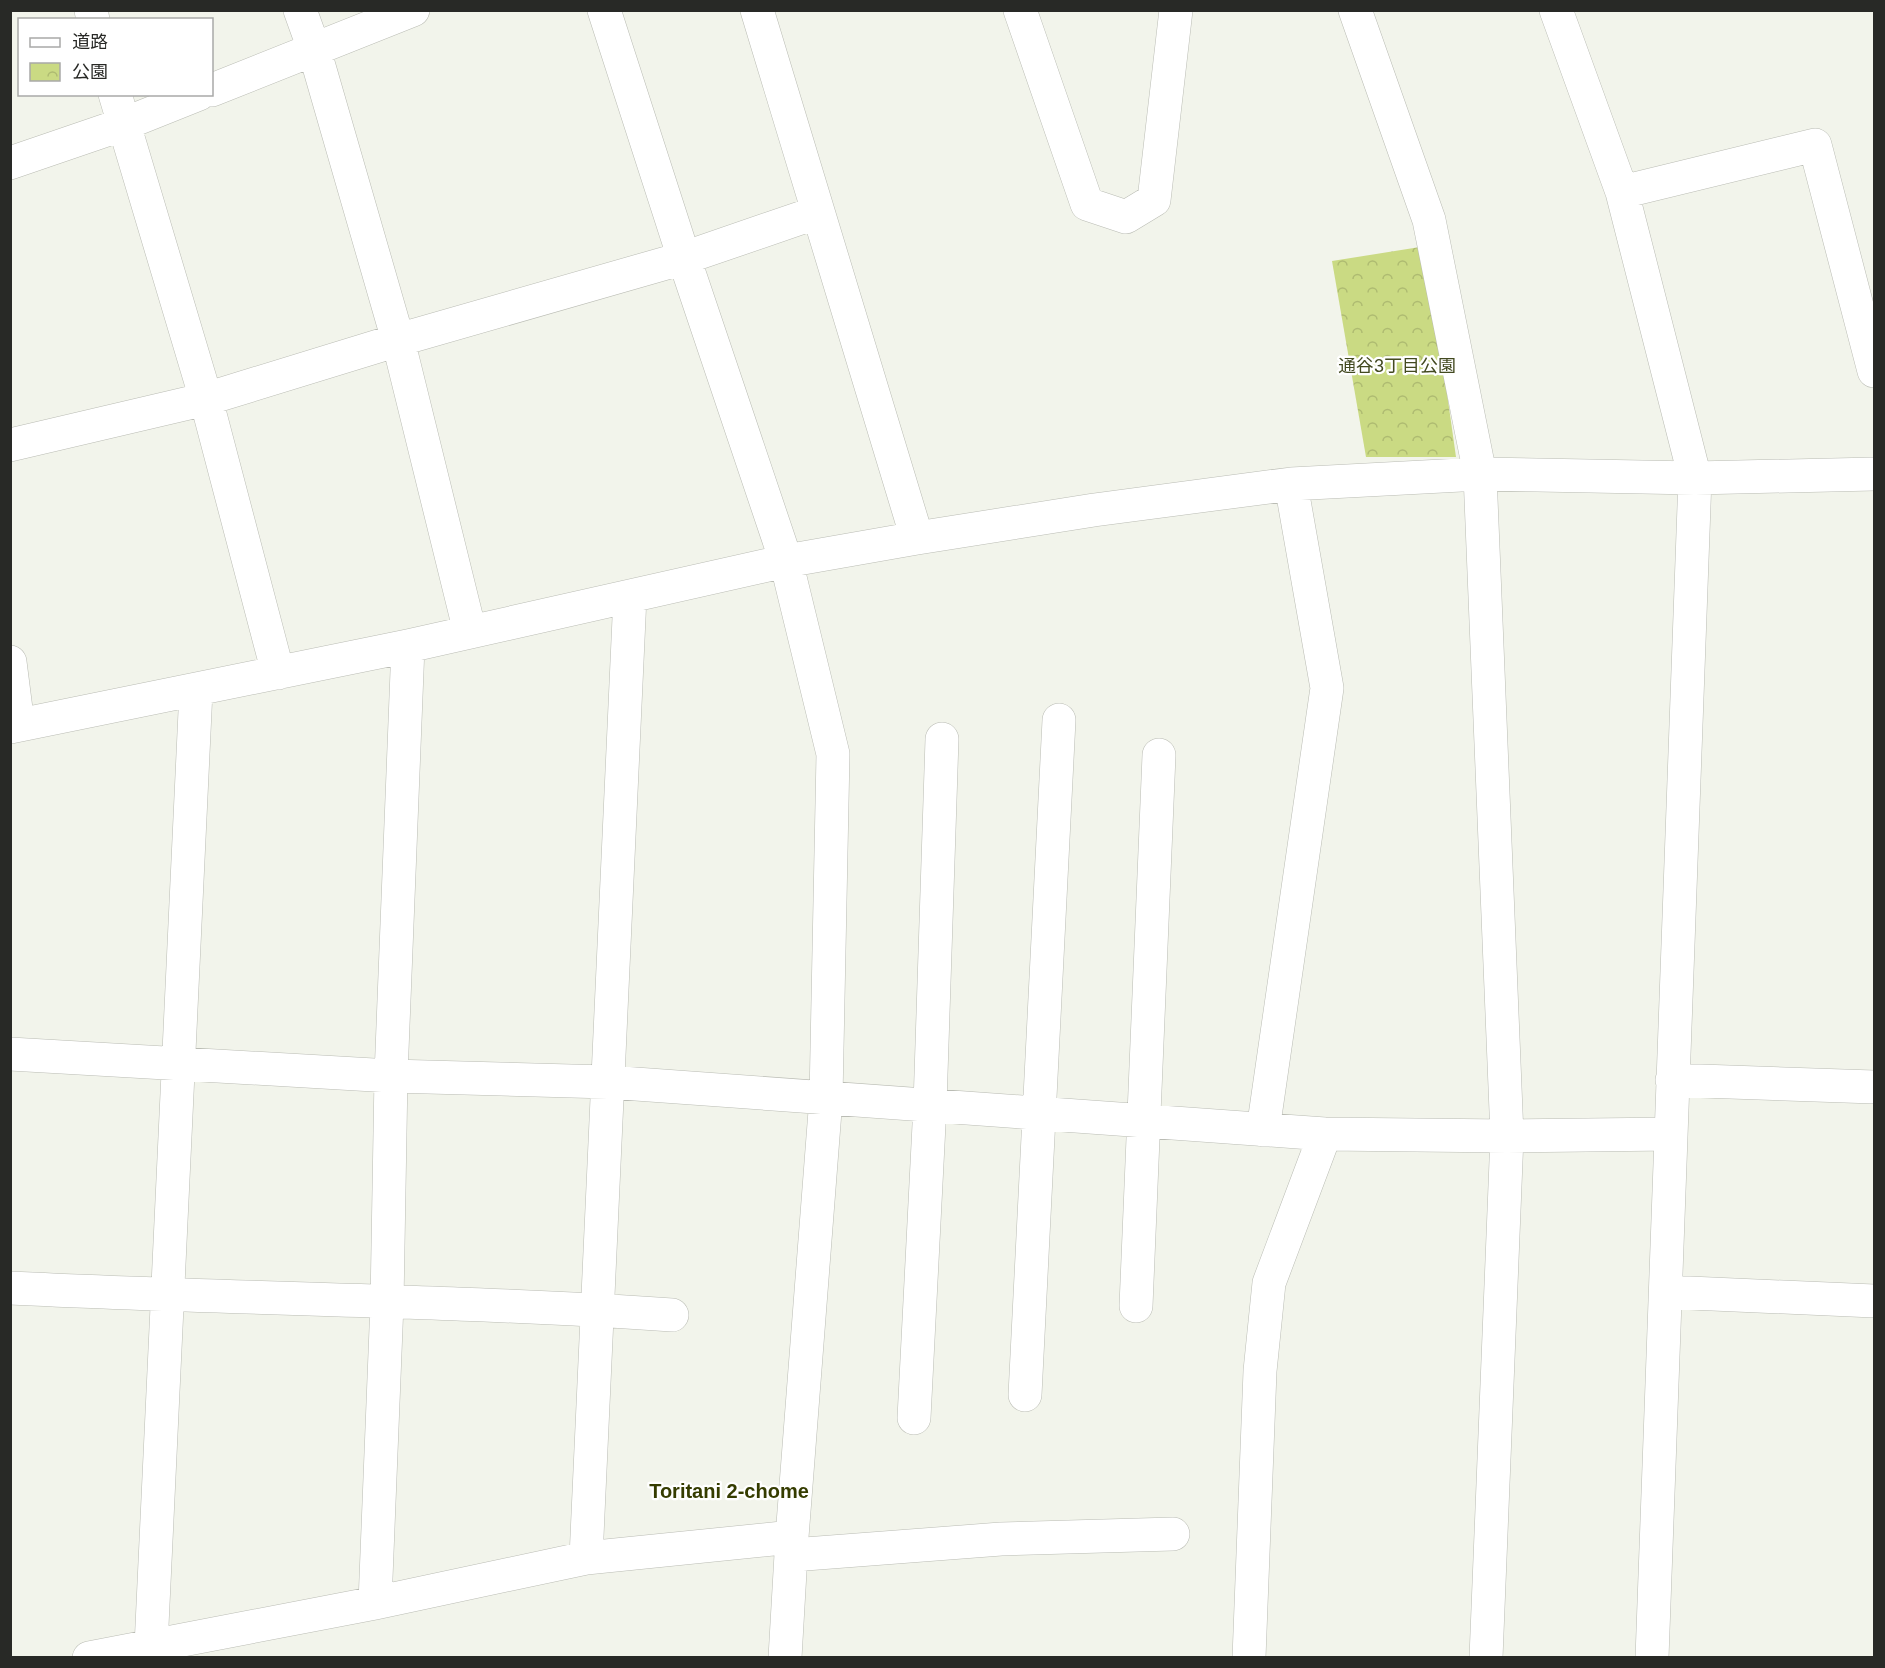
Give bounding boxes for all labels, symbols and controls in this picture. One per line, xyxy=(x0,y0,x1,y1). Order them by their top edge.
legend xyxy=(18,18,213,96)
text: 道路 xyxy=(72,32,108,52)
text: 公園 xyxy=(72,62,108,82)
park label: 通谷3丁目公園 xyxy=(1338,356,1456,376)
district label: Toritani 2-chome xyxy=(649,1480,809,1502)

